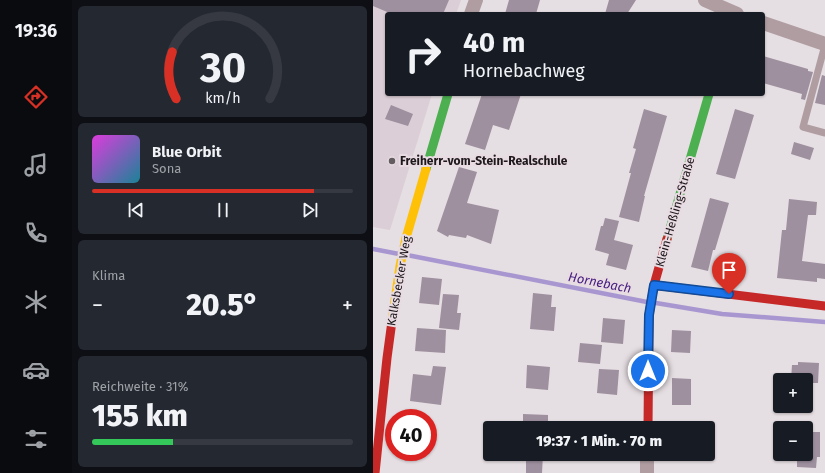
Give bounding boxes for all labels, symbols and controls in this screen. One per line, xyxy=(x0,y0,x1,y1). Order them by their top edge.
text: 19:36 xyxy=(15,20,57,42)
text: 40 m xyxy=(463,26,526,59)
icon: right xyxy=(397,28,449,80)
text: 30 xyxy=(199,43,245,93)
text: Hornebachweg xyxy=(463,60,585,82)
icon: directions xyxy=(22,83,50,111)
text: km/h xyxy=(205,90,240,107)
text: Blue Orbit xyxy=(152,143,221,161)
icon: music xyxy=(22,151,50,179)
place label: Freiherr-vom-Stein-Realschule xyxy=(400,154,568,168)
street label: Klein-Heßling-Straße xyxy=(653,155,697,269)
marker: Freiherr-vom-Stein-Realschule xyxy=(387,156,397,166)
text: Sona xyxy=(152,161,181,176)
icon: previous xyxy=(125,199,147,221)
icon: pause xyxy=(212,199,234,221)
icon: next xyxy=(299,199,321,221)
icon: phone xyxy=(22,219,50,247)
street label: Kalksbecker Weg xyxy=(384,234,414,327)
pin xyxy=(712,253,746,294)
icon: arrive xyxy=(718,259,740,281)
text: Klima xyxy=(92,268,125,283)
water label: Hornebach xyxy=(567,269,633,296)
text: 20.5° xyxy=(186,287,259,323)
icon: climate xyxy=(22,288,50,316)
text: − xyxy=(92,292,103,319)
text: + xyxy=(342,292,353,319)
position arrow xyxy=(627,350,669,392)
icon: car xyxy=(22,356,50,384)
map controls xyxy=(773,373,813,461)
button: + xyxy=(773,373,813,413)
text: Reichweite · 31% xyxy=(92,379,188,394)
text: 155 km xyxy=(92,398,188,434)
speed limit sign: 40 xyxy=(385,409,437,461)
button: − xyxy=(773,421,813,461)
icon: filters xyxy=(22,425,50,453)
text: 19:37 · 1 Min. · 70 m xyxy=(536,432,662,450)

